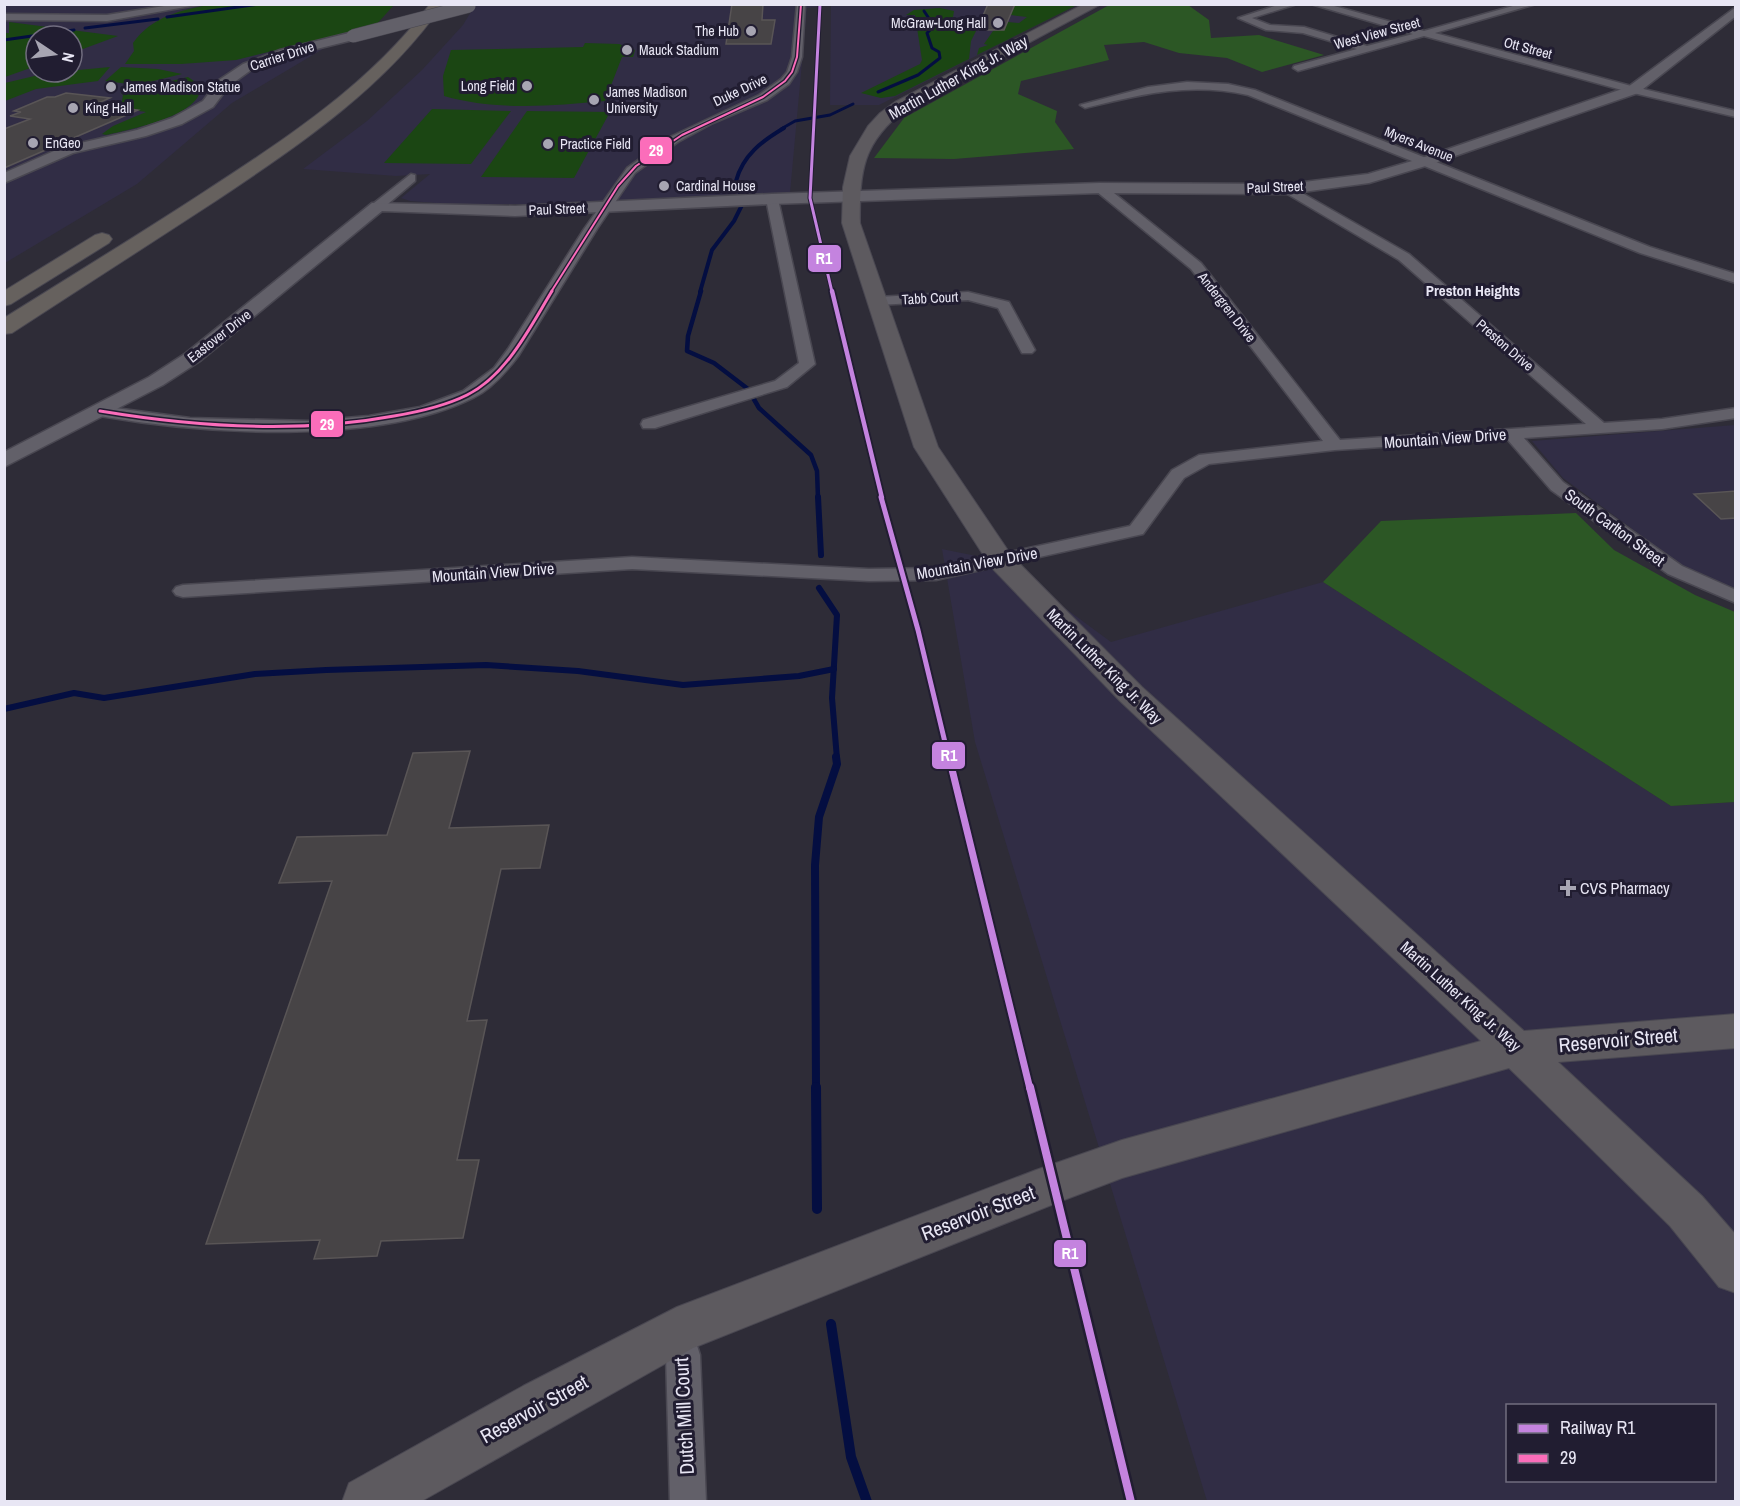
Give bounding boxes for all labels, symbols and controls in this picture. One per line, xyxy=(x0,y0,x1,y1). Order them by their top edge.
street label: West View Street xyxy=(1332,13,1422,53)
place label: McGraw-Long Hall xyxy=(891,14,986,32)
marker: McGraw-Long Hall xyxy=(991,16,1005,30)
place label: The Hub xyxy=(695,22,739,40)
north arrow xyxy=(24,24,84,84)
marker: The Hub xyxy=(744,24,758,38)
street label: Martin Luther King Jr. Way xyxy=(885,29,1032,124)
street label: Ott Street xyxy=(1502,33,1554,63)
street label: Carrier Drive xyxy=(248,37,316,75)
place label: Mauck Stadium xyxy=(639,41,719,59)
marker: Mauck Stadium xyxy=(620,43,634,57)
text: N xyxy=(57,50,80,64)
street label: Duke Drive xyxy=(710,70,770,110)
place label: Long Field xyxy=(461,77,515,95)
place label: James Madison Statue xyxy=(123,78,240,96)
marker: Long Field xyxy=(520,79,534,93)
marker: James Madison Statue xyxy=(104,80,118,94)
place label: James Madison University xyxy=(606,83,687,117)
marker: James Madison University xyxy=(587,93,601,107)
place label: King Hall xyxy=(85,99,132,117)
marker: King Hall xyxy=(66,101,80,115)
street label: Myers Avenue xyxy=(1382,122,1456,166)
place label: EnGeo xyxy=(45,134,81,152)
place label: Practice Field xyxy=(560,135,631,153)
marker: EnGeo xyxy=(26,136,40,150)
line badge: 29 xyxy=(639,136,673,165)
marker: Practice Field xyxy=(541,137,555,151)
text: 29 xyxy=(649,139,663,161)
place label: Cardinal House xyxy=(676,177,756,195)
street label: Paul Street xyxy=(1246,177,1304,197)
marker: Cardinal House xyxy=(657,179,671,193)
street label: Paul Street xyxy=(528,199,586,219)
line badge: R1 xyxy=(807,244,842,273)
text: R1 xyxy=(816,247,833,269)
street label: Andergren Drive xyxy=(1193,267,1260,346)
district label: Preston Heights xyxy=(1426,280,1520,301)
street label: Tabb Court xyxy=(901,288,959,308)
street label: Eastover Drive xyxy=(184,306,254,366)
street label: Preston Drive xyxy=(1473,315,1537,375)
line badge: 29 xyxy=(310,410,344,438)
text: 29 xyxy=(320,413,334,435)
street label: Mountain View Drive xyxy=(1383,423,1507,453)
street label: South Carlton Street xyxy=(1560,483,1670,571)
street label: Mountain View Drive xyxy=(915,542,1039,584)
street label: Mountain View Drive xyxy=(431,557,555,587)
street label: Martin Luther King Jr. Way xyxy=(1042,603,1168,729)
line badge: R1 xyxy=(931,741,966,770)
text: R1 xyxy=(941,744,958,766)
place label: CVS Pharmacy xyxy=(1580,877,1670,899)
marker: CVS Pharmacy xyxy=(1561,881,1575,895)
street label: Martin Luther King Jr. Way xyxy=(1396,936,1526,1057)
street label: Reservoir Street xyxy=(1557,1021,1679,1058)
street label: Reservoir Street xyxy=(917,1178,1039,1247)
line badge: R1 xyxy=(1053,1239,1087,1268)
text: R1 xyxy=(1062,1242,1079,1264)
street label: Dutch Mill Court xyxy=(667,1356,700,1475)
street label: Reservoir Street xyxy=(475,1368,593,1449)
legend xyxy=(1506,1404,1716,1482)
text: Railway R1 xyxy=(1560,1415,1636,1440)
text: 29 xyxy=(1560,1445,1576,1470)

